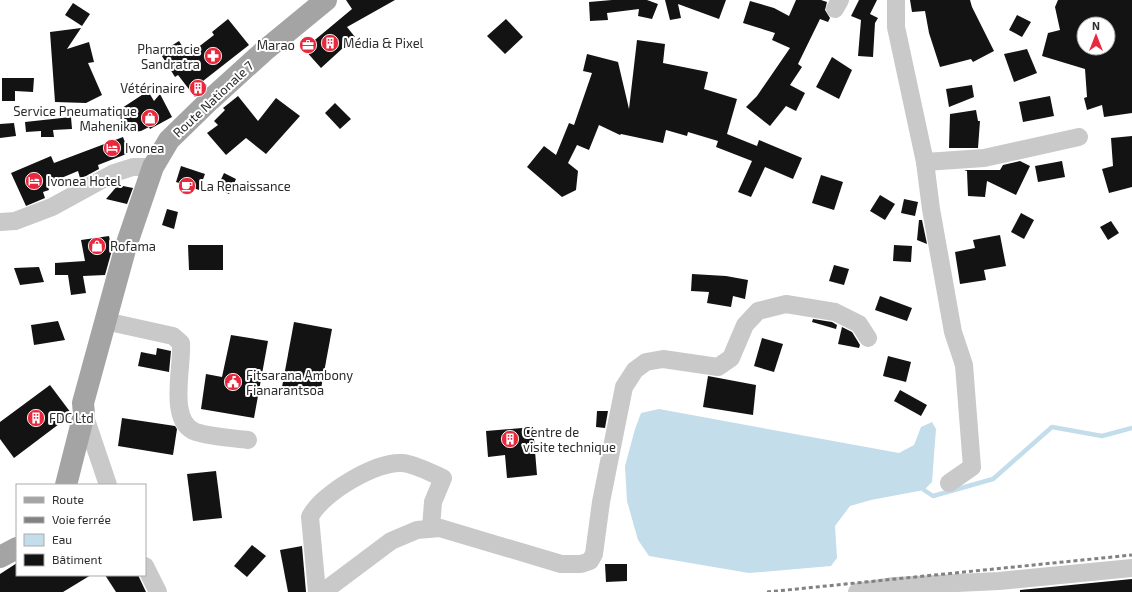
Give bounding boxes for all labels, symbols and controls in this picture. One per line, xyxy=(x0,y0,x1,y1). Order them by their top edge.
north arrow xyxy=(1076,16,1116,56)
text: N xyxy=(1092,19,1100,32)
building icon: Média & Pixel xyxy=(320,33,340,53)
office icon: Marao xyxy=(298,35,318,55)
place label: Média & Pixel xyxy=(343,35,424,51)
place label: Marao xyxy=(257,37,295,53)
place label: Pharmacie Sandratra xyxy=(137,41,200,72)
pharmacy icon: Pharmacie Sandratra xyxy=(203,46,223,66)
street label: Route Nationale 7 xyxy=(169,57,257,141)
building icon: Vétérinaire xyxy=(188,78,208,98)
place label: Vétérinaire xyxy=(120,80,185,96)
place label: Service Pneumatique Mahenika xyxy=(13,103,137,134)
shop icon: Service Pneumatique Mahenika xyxy=(140,108,160,128)
hotel icon: Ivonea xyxy=(102,138,122,158)
place label: Ivonea xyxy=(125,140,164,156)
hotel icon: Ivonea Hotel xyxy=(24,171,44,191)
place label: Ivonea Hotel xyxy=(47,173,121,189)
cafe icon: La Renaissance xyxy=(177,176,197,196)
place label: La Renaissance xyxy=(200,178,291,194)
shop icon: Rofama xyxy=(87,236,107,256)
place label: Rofama xyxy=(110,238,156,254)
place label: Fitsarana Ambony Fianarantsoa xyxy=(246,367,353,398)
public building icon: Fitsarana Ambony Fianarantsoa xyxy=(223,372,243,392)
building icon: FDC Ltd xyxy=(26,408,46,428)
place label: FDC Ltd xyxy=(49,410,94,426)
place label: Centre de visite technique xyxy=(523,424,616,455)
building icon: Centre de visite technique xyxy=(500,429,520,449)
legend xyxy=(16,484,146,576)
text: Route xyxy=(52,492,84,506)
text: Voie ferrée xyxy=(52,512,111,526)
text: Eau xyxy=(52,532,72,546)
text: Bâtiment xyxy=(52,552,103,566)

